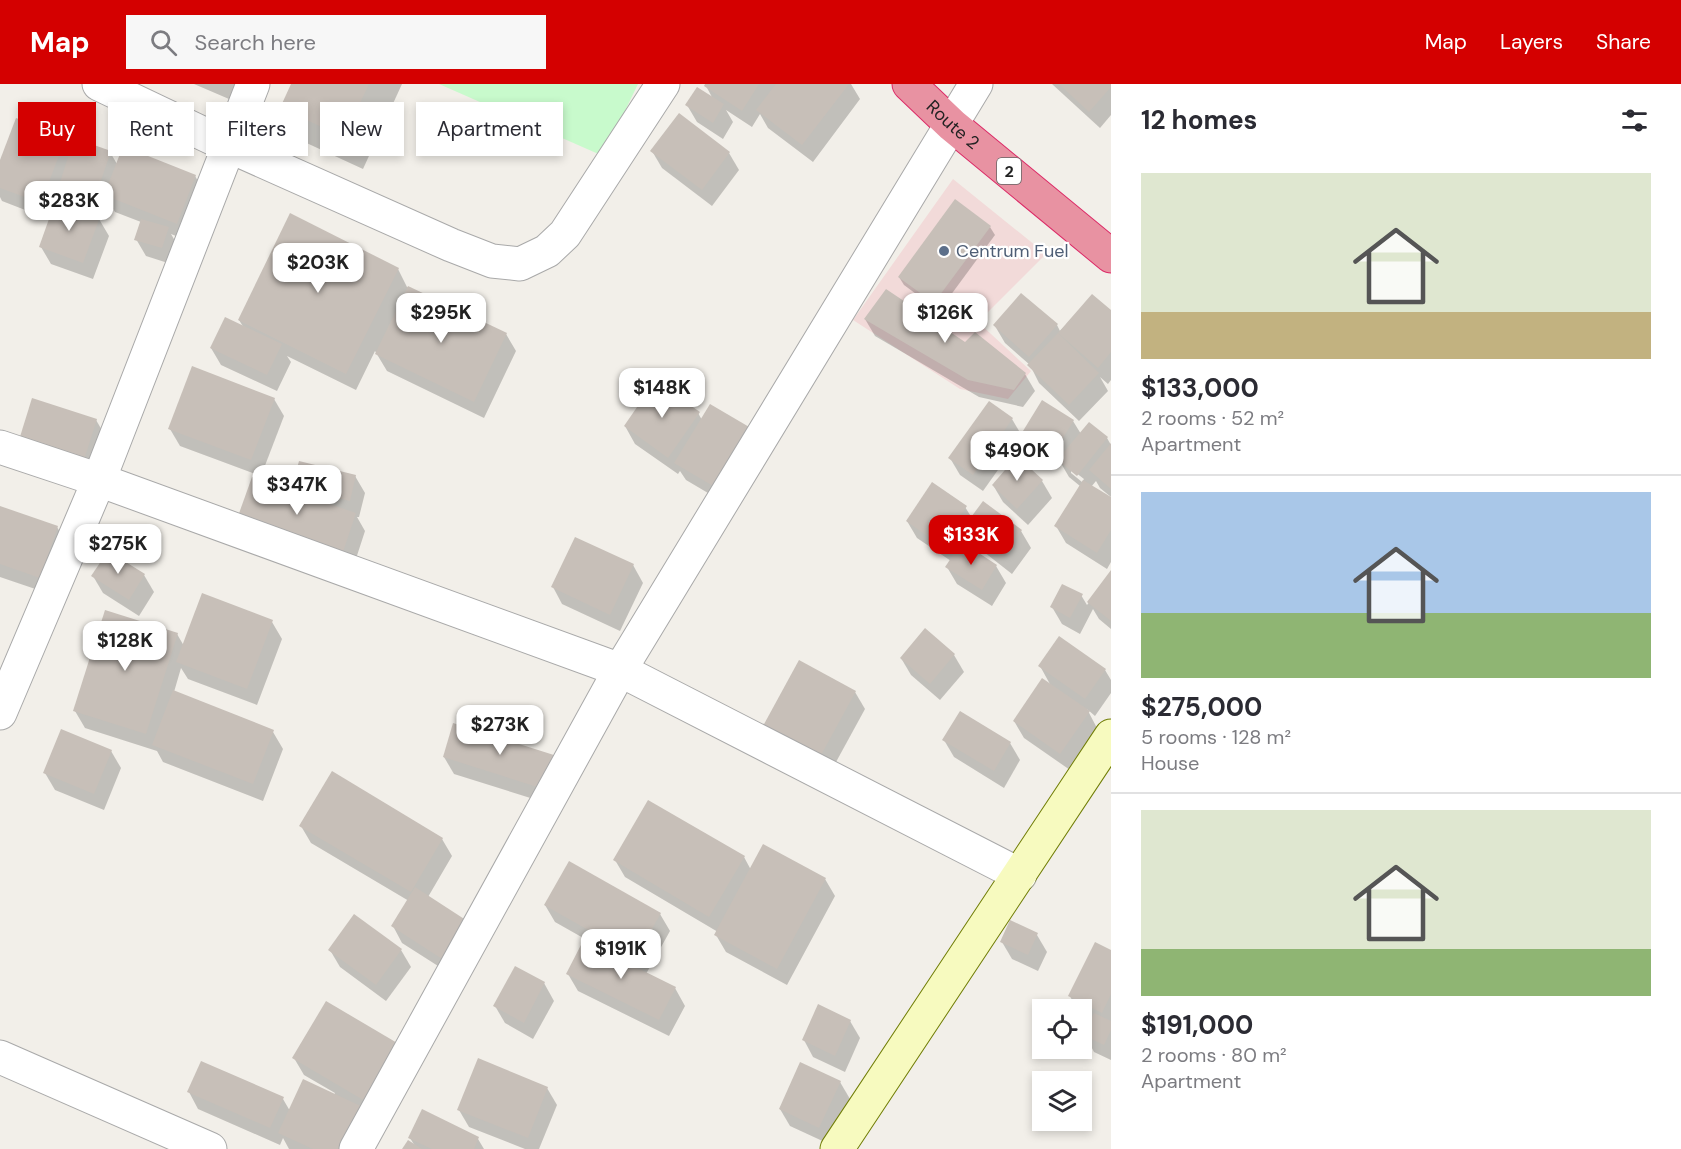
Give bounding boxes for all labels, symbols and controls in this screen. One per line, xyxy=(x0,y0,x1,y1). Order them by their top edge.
search box xyxy=(126,15,546,69)
text: Map xyxy=(30,24,90,61)
icon: search xyxy=(147,26,180,59)
text: Search here xyxy=(195,28,316,57)
text: Map xyxy=(1425,28,1467,56)
text: Layers xyxy=(1500,28,1563,56)
text: Share xyxy=(1596,28,1651,56)
street label: Route 2 xyxy=(921,95,985,155)
chip: Buy xyxy=(18,102,96,156)
chip: Rent xyxy=(108,102,194,156)
chip: Filters xyxy=(206,102,308,156)
chip: New xyxy=(320,102,404,156)
chip: Apartment xyxy=(416,102,563,156)
text: 12 homes xyxy=(1141,103,1257,137)
icon: filters xyxy=(1618,104,1651,137)
road number: 2 xyxy=(997,158,1021,184)
pin: $283K xyxy=(27,181,111,232)
text: $283K xyxy=(38,187,100,213)
icon: home xyxy=(1342,212,1450,320)
place label: Centrum Fuel xyxy=(956,239,1069,263)
pin: $203K xyxy=(276,243,360,294)
marker: Centrum Fuel xyxy=(937,244,951,258)
text: $203K xyxy=(287,249,349,275)
pin: $295K xyxy=(399,293,483,344)
pin: $126K xyxy=(903,293,987,344)
text: $295K xyxy=(410,299,472,325)
text: $126K xyxy=(917,299,973,325)
pin: $148K xyxy=(620,368,704,419)
text: $133,000 xyxy=(1141,371,1259,405)
text: $148K xyxy=(633,374,691,400)
text: 2 rooms · 52 m² xyxy=(1141,405,1284,431)
pin: $490K xyxy=(975,431,1059,482)
text: Apartment xyxy=(1141,431,1241,457)
text: $490K xyxy=(985,437,1049,463)
pin: $347K xyxy=(255,465,339,516)
text: $347K xyxy=(267,471,327,497)
pin: $133K xyxy=(929,515,1013,566)
text: $133K xyxy=(943,521,999,547)
pin: $275K xyxy=(76,524,160,575)
text: $275K xyxy=(88,530,148,556)
icon: home xyxy=(1342,531,1450,639)
pin: $128K xyxy=(83,621,167,672)
text: $128K xyxy=(97,627,153,653)
text: $275,000 xyxy=(1141,690,1262,724)
pin: $273K xyxy=(458,705,542,756)
text: $273K xyxy=(470,711,530,737)
text: 5 rooms · 128 m² xyxy=(1141,724,1291,750)
text: House xyxy=(1141,750,1199,776)
icon: home xyxy=(1342,849,1450,957)
pin: $191K xyxy=(579,929,663,980)
text: $191K xyxy=(595,935,647,961)
map controls xyxy=(1032,999,1092,1131)
button: locate xyxy=(1032,999,1092,1059)
text: $191,000 xyxy=(1141,1008,1253,1042)
text: 2 rooms · 80 m² xyxy=(1141,1042,1287,1068)
text: Apartment xyxy=(1141,1068,1241,1094)
button: layers xyxy=(1032,1071,1092,1131)

